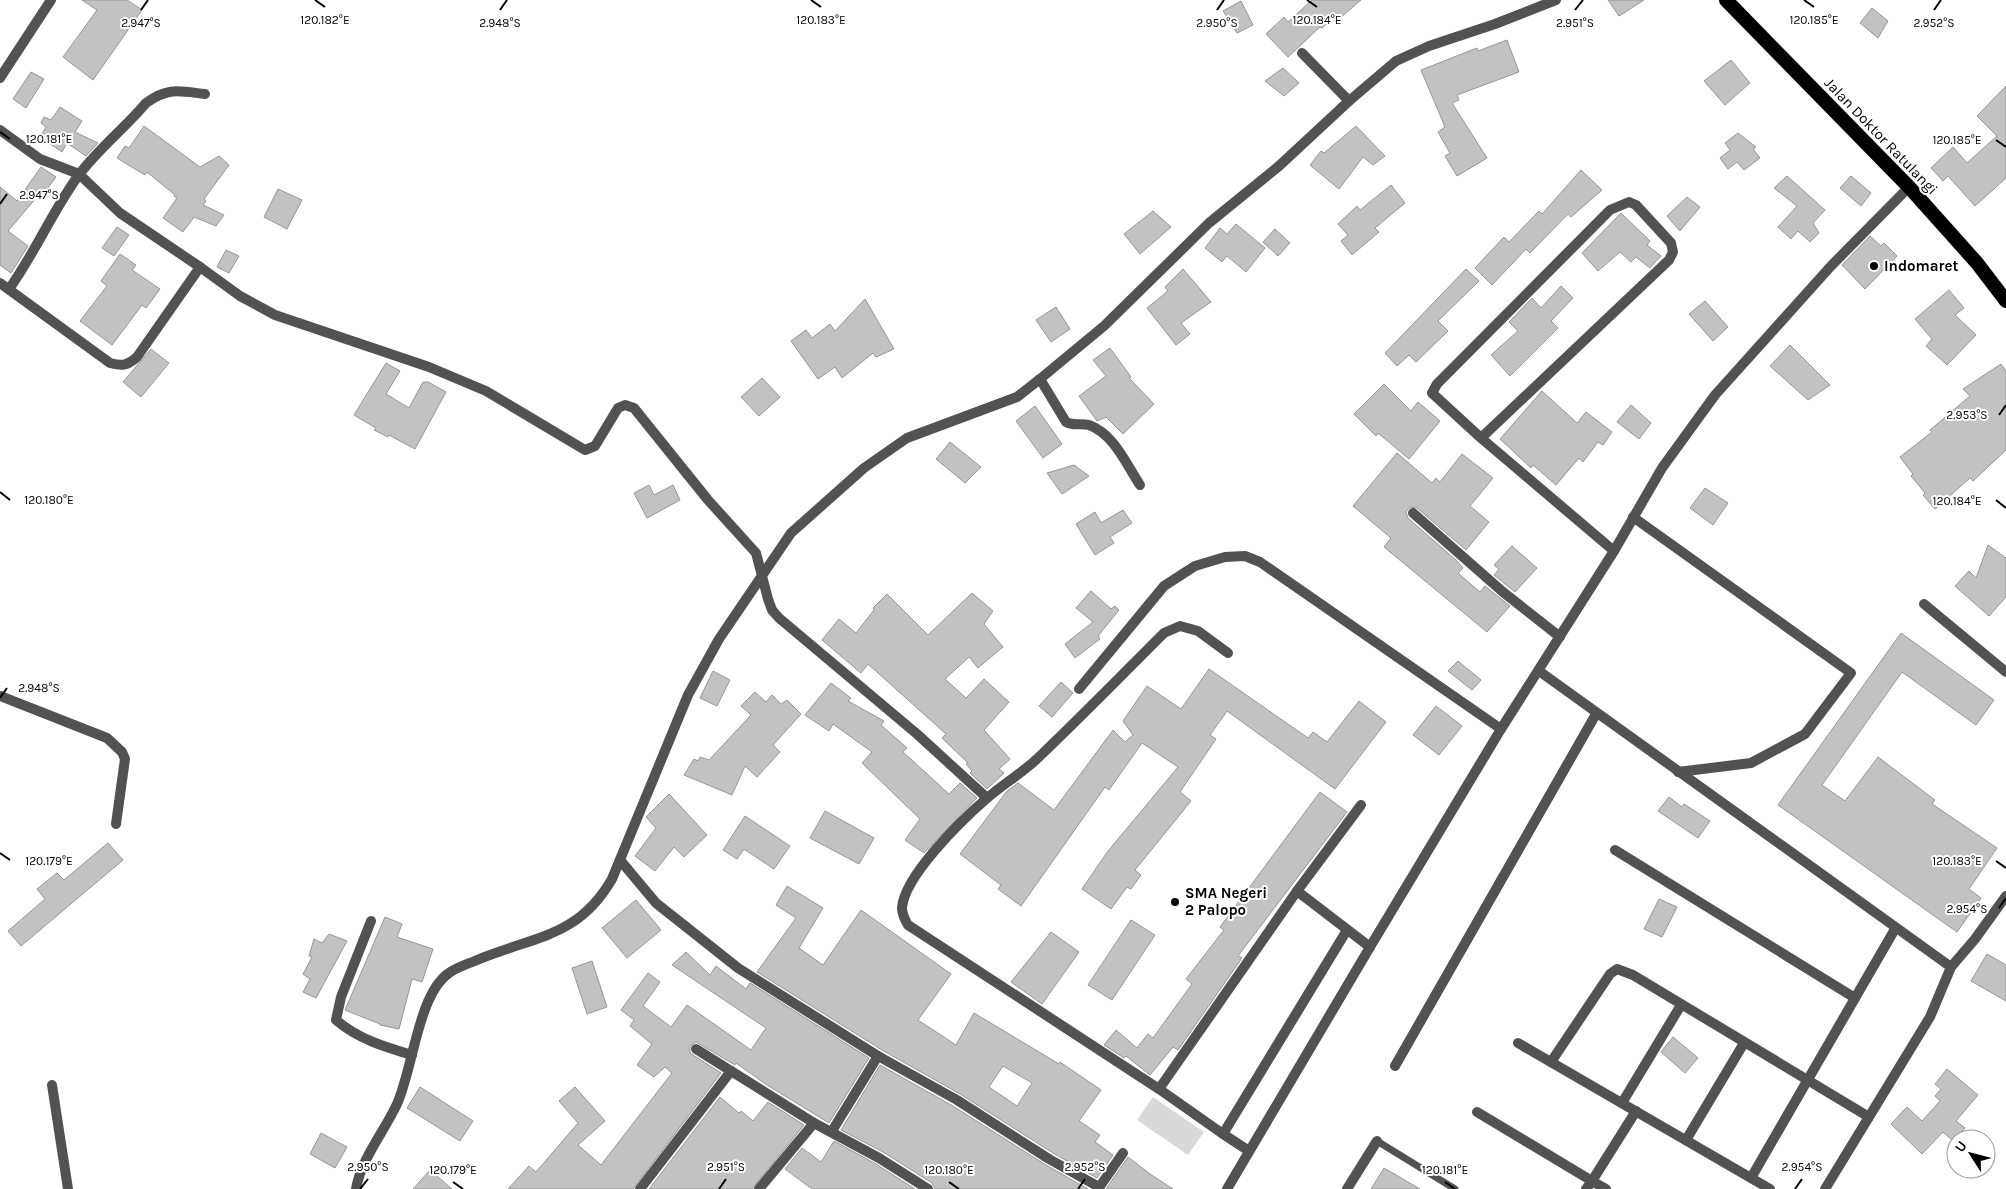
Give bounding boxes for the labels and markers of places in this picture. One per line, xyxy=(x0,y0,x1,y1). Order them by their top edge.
place label: Indomaret xyxy=(1884,257,1958,275)
marker: Indomaret xyxy=(1868,260,1880,272)
place label: SMA Negeri 2 Palopo xyxy=(1185,884,1267,919)
marker: SMA Negeri 2 Palopo xyxy=(1169,896,1181,908)

